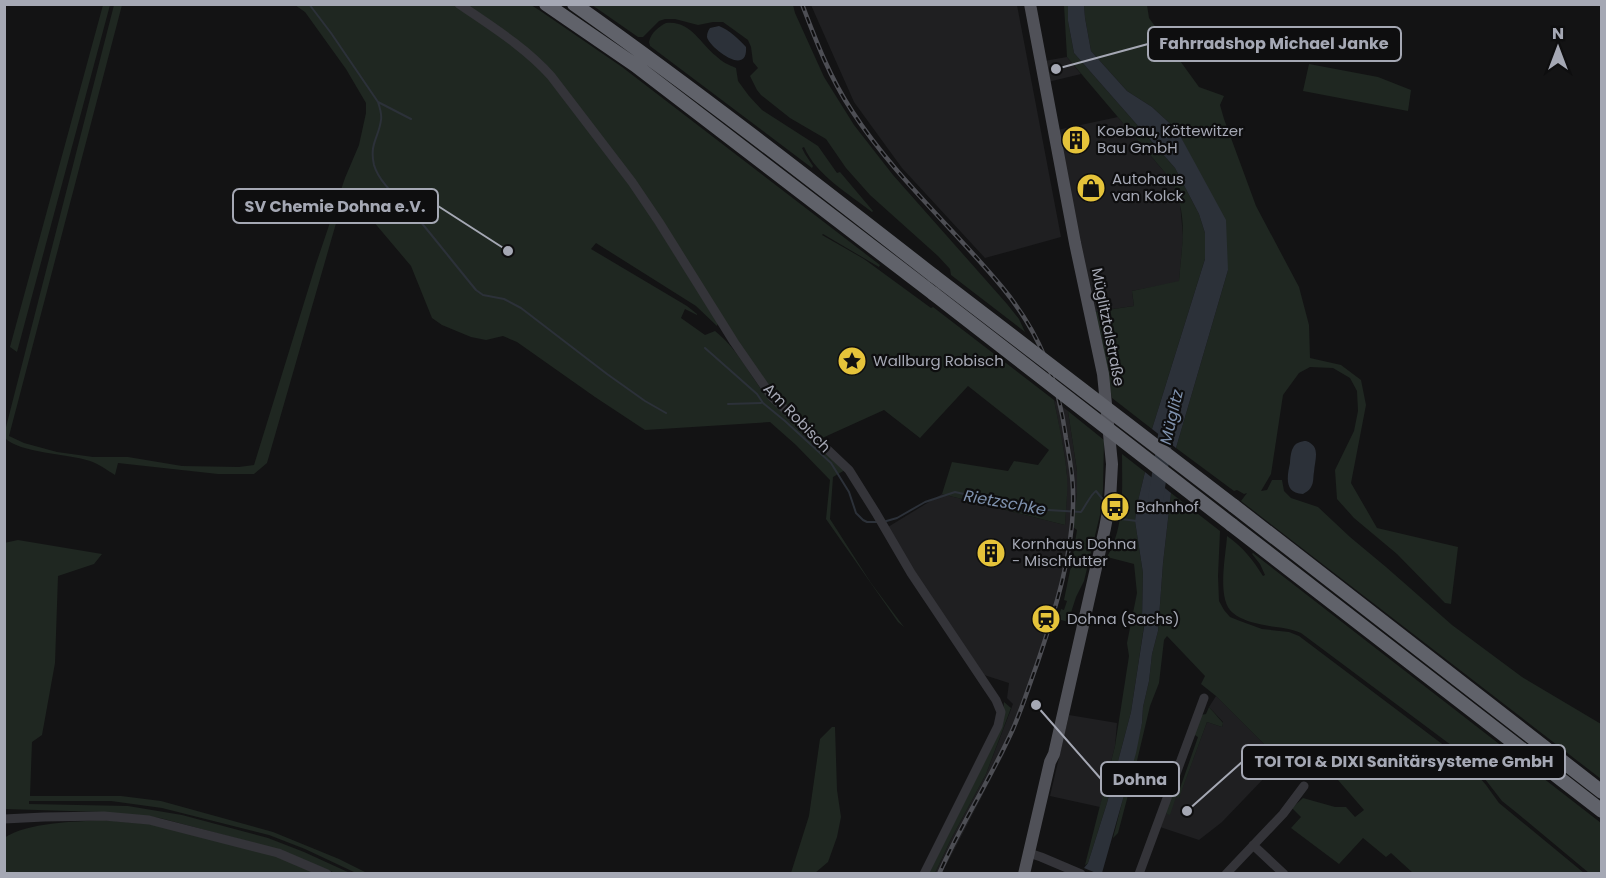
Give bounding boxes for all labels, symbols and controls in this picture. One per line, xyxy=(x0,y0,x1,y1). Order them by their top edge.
north arrow xyxy=(1528,18,1588,78)
text: N xyxy=(1552,22,1564,45)
callout: Fahrradshop Michael Janke xyxy=(1148,27,1401,61)
text: Fahrradshop Michael Janke xyxy=(1159,32,1389,55)
place label: Koebau, Köttewitzer Bau GmbH xyxy=(1097,120,1244,158)
building icon: Koebau, Köttewitzer Bau GmbH xyxy=(1060,124,1092,156)
place label: Autohaus van Kolck xyxy=(1112,168,1184,206)
shop icon: Autohaus van Kolck xyxy=(1075,172,1107,204)
callout: SV Chemie Dohna e.V. xyxy=(233,189,438,223)
text: SV Chemie Dohna e.V. xyxy=(245,195,425,218)
street label: Müglitztalstraße xyxy=(1087,266,1130,388)
place icon: Wallburg Robisch xyxy=(836,345,868,377)
place label: Wallburg Robisch xyxy=(873,350,1004,371)
street label: Am Robisch xyxy=(759,378,836,457)
water label: Müglitz xyxy=(1154,387,1189,447)
water label: Rietzschke xyxy=(962,484,1048,521)
bus stop icon: Bahnhof xyxy=(1099,491,1131,523)
place label: Bahnhof xyxy=(1136,496,1199,517)
place label: Kornhaus Dohna - Mischfutter xyxy=(1012,533,1137,571)
building icon: Kornhaus Dohna - Mischfutter xyxy=(975,537,1007,569)
station icon: Dohna (Sachs) xyxy=(1030,603,1062,635)
place label: Dohna (Sachs) xyxy=(1067,608,1180,629)
callout: TOI TOI & DIXI Sanitärsysteme GmbH xyxy=(1242,745,1565,779)
text: TOI TOI & DIXI Sanitärsysteme GmbH xyxy=(1255,750,1553,773)
callout: Dohna xyxy=(1101,762,1179,796)
text: Dohna xyxy=(1113,768,1167,791)

